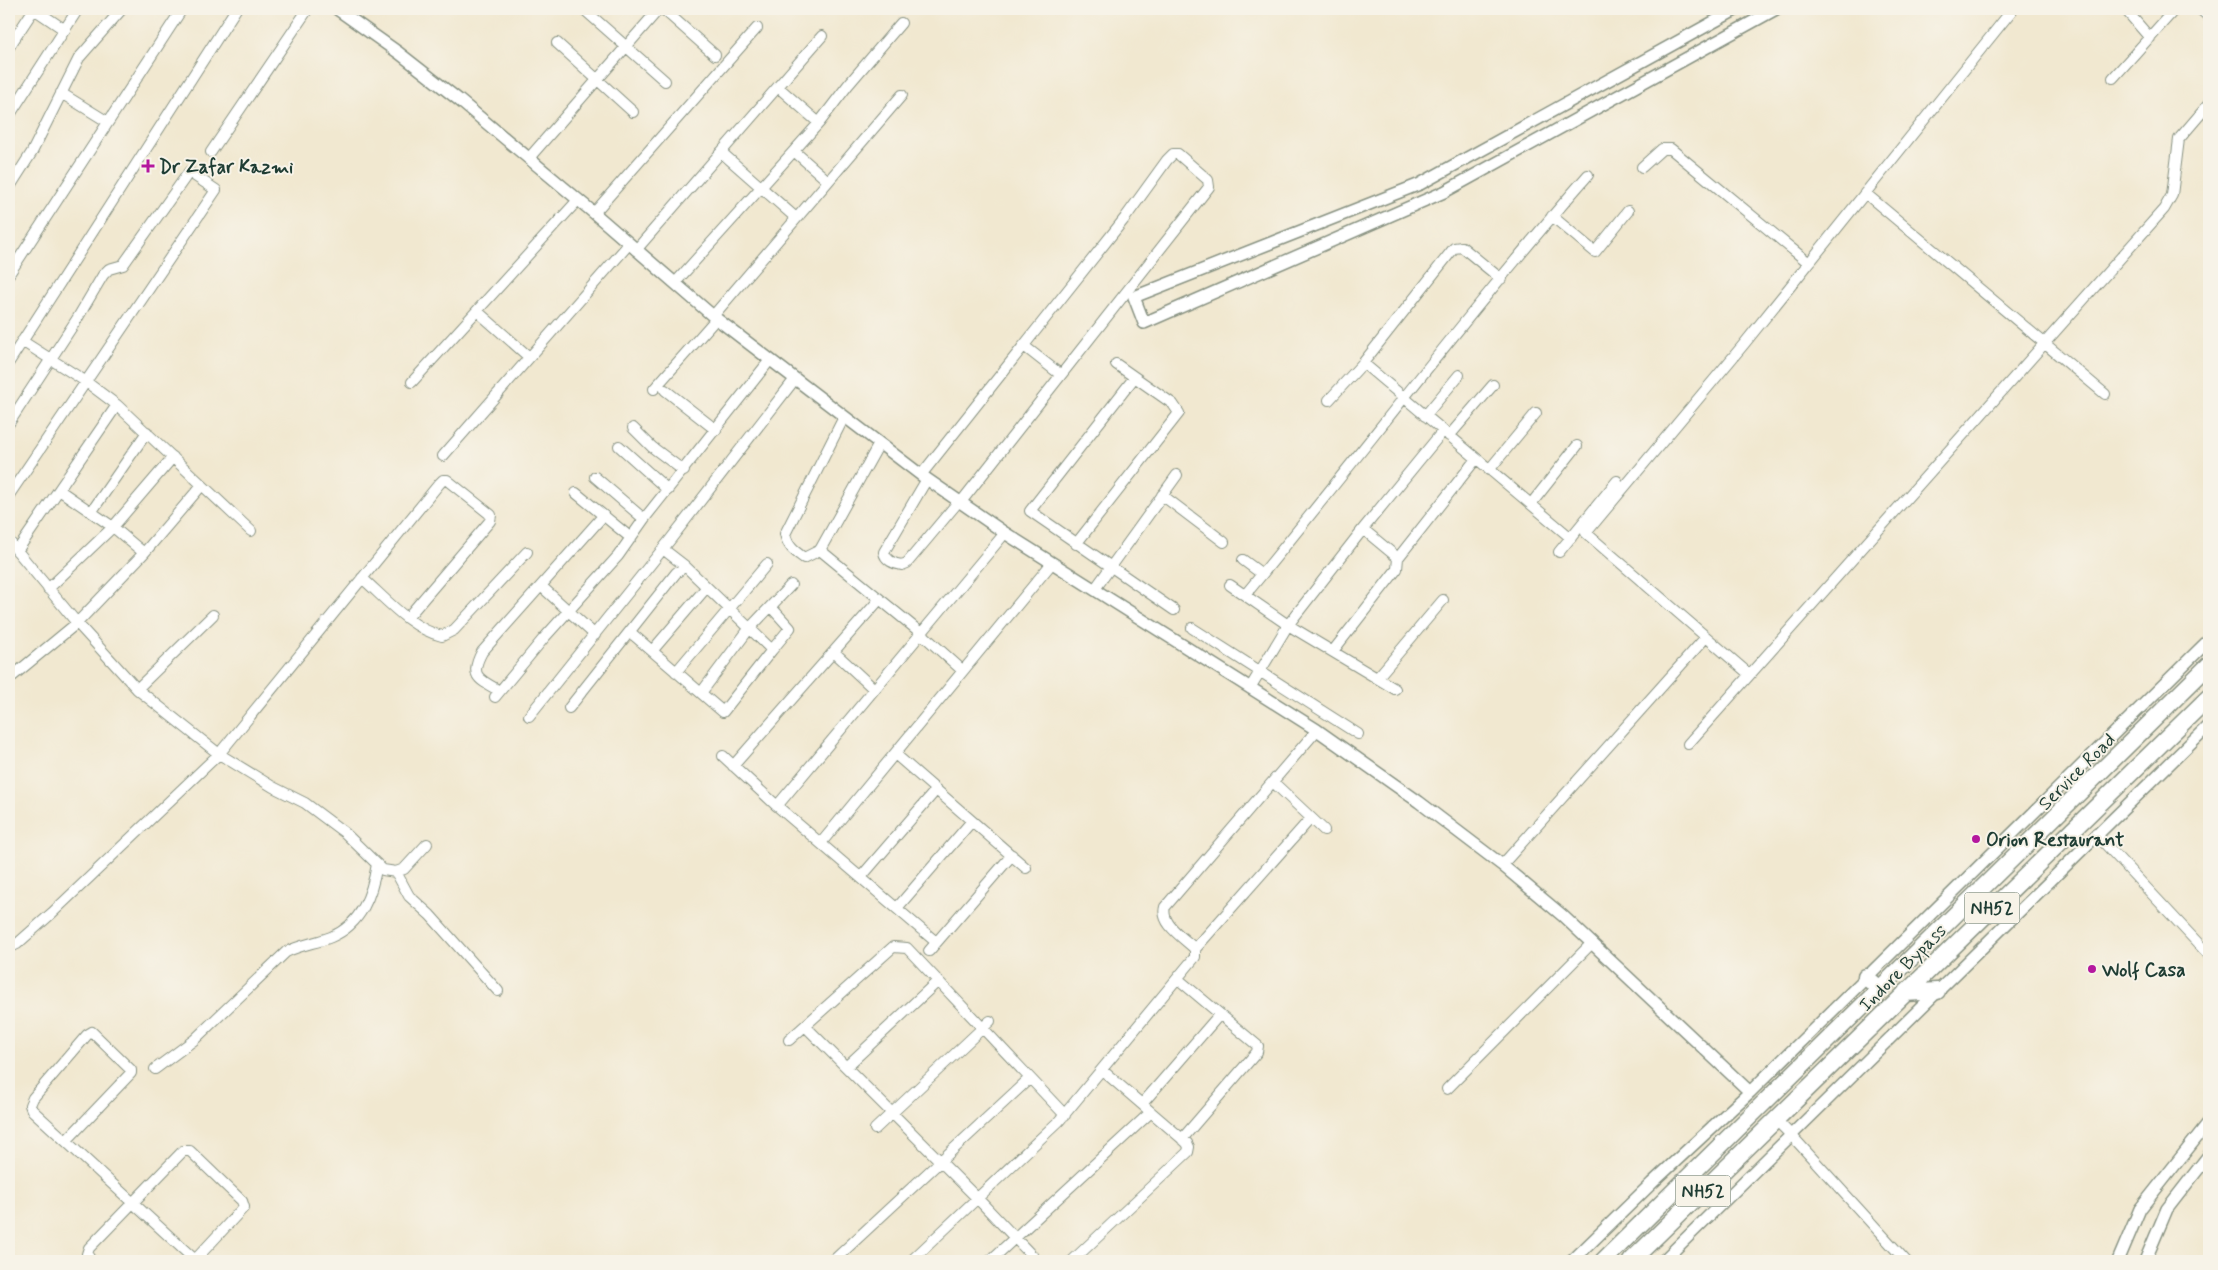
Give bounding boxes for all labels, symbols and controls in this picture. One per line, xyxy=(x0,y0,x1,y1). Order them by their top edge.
place label: Dr Zafar Kazmi xyxy=(159,155,293,180)
marker: Dr Zafar Kazmi xyxy=(141,159,155,173)
street label: Service Road xyxy=(2033,728,2121,816)
place label: Orion Restaurant xyxy=(1986,828,2124,853)
marker: Orion Restaurant xyxy=(1970,833,1982,845)
road number: NH52 xyxy=(1964,892,2020,924)
street label: Indore Bypass xyxy=(1854,919,1952,1017)
place label: Wolf Casa xyxy=(2101,958,2186,983)
marker: Wolf Casa xyxy=(2086,963,2098,975)
road number: NH52 xyxy=(1676,1176,1730,1206)

